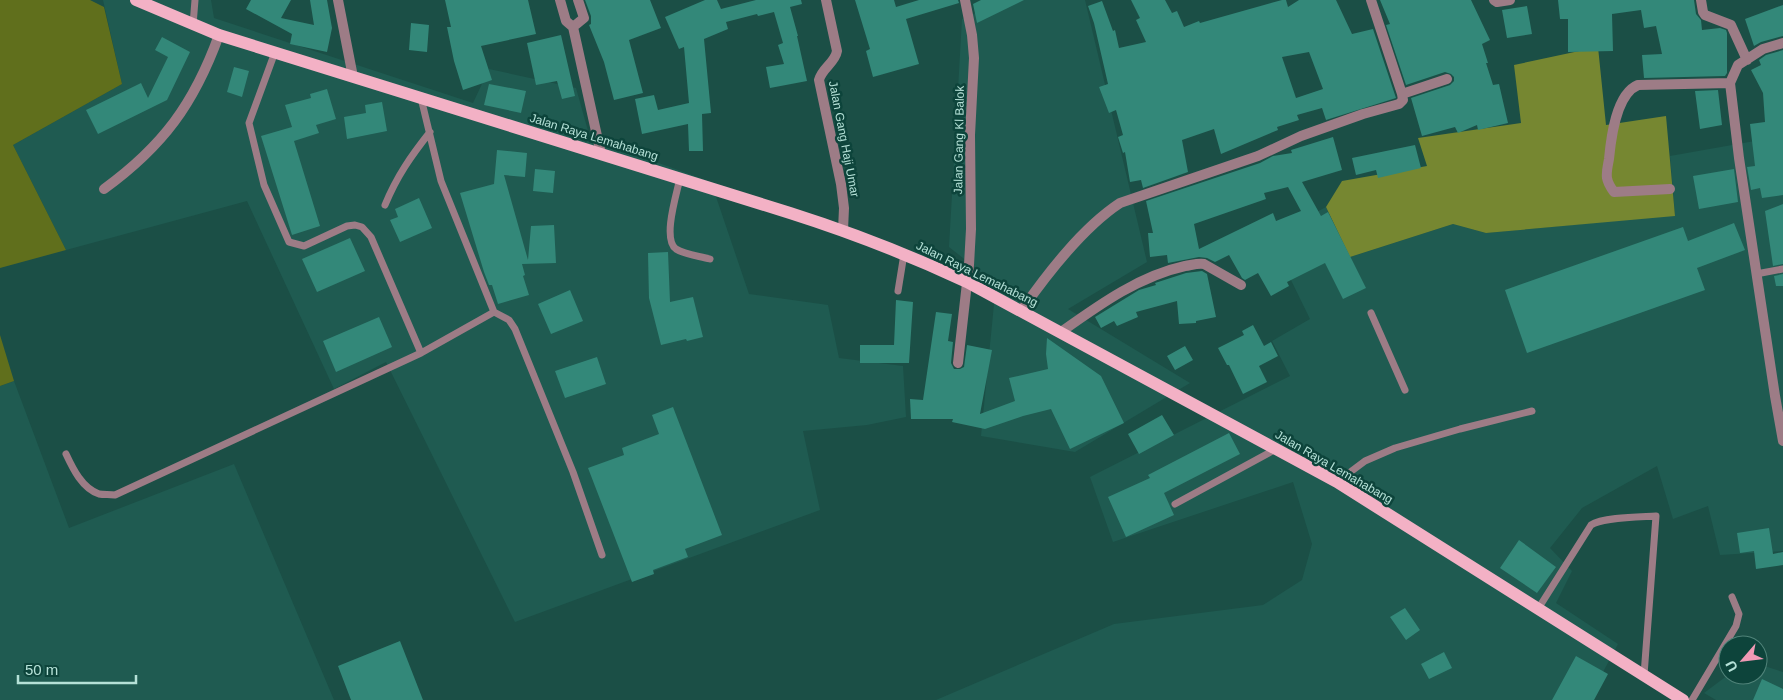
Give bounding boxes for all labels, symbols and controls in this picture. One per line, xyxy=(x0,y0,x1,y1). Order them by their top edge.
street label: Jalan Gang Haji Umar xyxy=(826,80,862,198)
street label: Jalan Gang Kl Balok xyxy=(951,85,967,194)
street label: Jalan Raya Lemahabang xyxy=(528,111,660,163)
street label: Jalan Raya Lemahabang xyxy=(914,238,1040,310)
street label: Jalan Raya Lemahabang xyxy=(1273,428,1395,506)
north arrow xyxy=(1718,635,1768,685)
scale bar xyxy=(18,652,135,684)
text: U xyxy=(1722,658,1741,674)
text: 50 m xyxy=(25,661,58,678)

